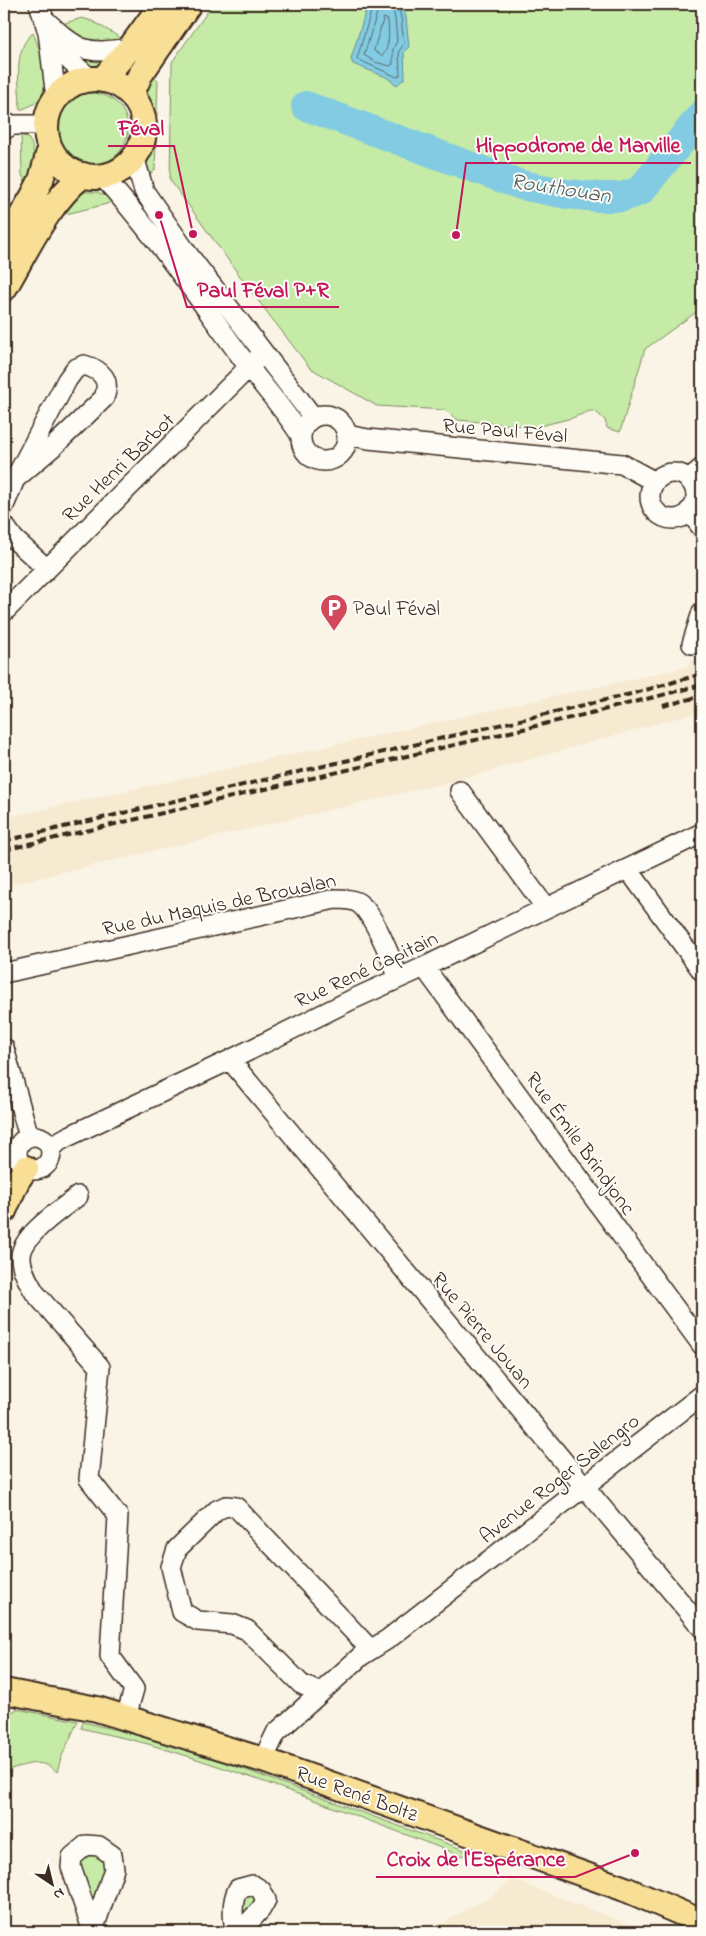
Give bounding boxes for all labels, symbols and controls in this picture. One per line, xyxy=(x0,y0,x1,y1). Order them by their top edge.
callout: Féval xyxy=(108,109,174,146)
text: Féval xyxy=(117,114,164,146)
callout: Hippodrome de Marville xyxy=(466,126,691,163)
text: Hippodrome de Marville xyxy=(476,131,681,163)
water label: Routhouan xyxy=(508,166,614,214)
callout: Paul Féval P+R xyxy=(187,270,339,307)
text: Paul Féval P+R xyxy=(197,276,330,308)
street label: Rue Henri Barbot xyxy=(56,407,183,530)
street label: Rue Paul Féval xyxy=(441,412,569,452)
parking icon: Paul Féval xyxy=(319,593,349,632)
place label: Paul Féval xyxy=(353,595,440,625)
street label: Rue du Maquis de Broualan xyxy=(100,867,339,945)
street label: Rue René Capitain xyxy=(290,924,443,1017)
street label: Rue Émile Brindjonc xyxy=(517,1066,642,1223)
street label: Rue Pierre Jouan xyxy=(423,1266,539,1396)
street label: Avenue Roger Salengro xyxy=(474,1407,648,1553)
street label: Rue René Boltz xyxy=(291,1759,422,1831)
callout: Croix de l'Espérance xyxy=(376,1840,575,1877)
text: Croix de l'Espérance xyxy=(387,1845,567,1877)
north arrow xyxy=(28,1858,78,1908)
text: N xyxy=(49,1882,68,1905)

